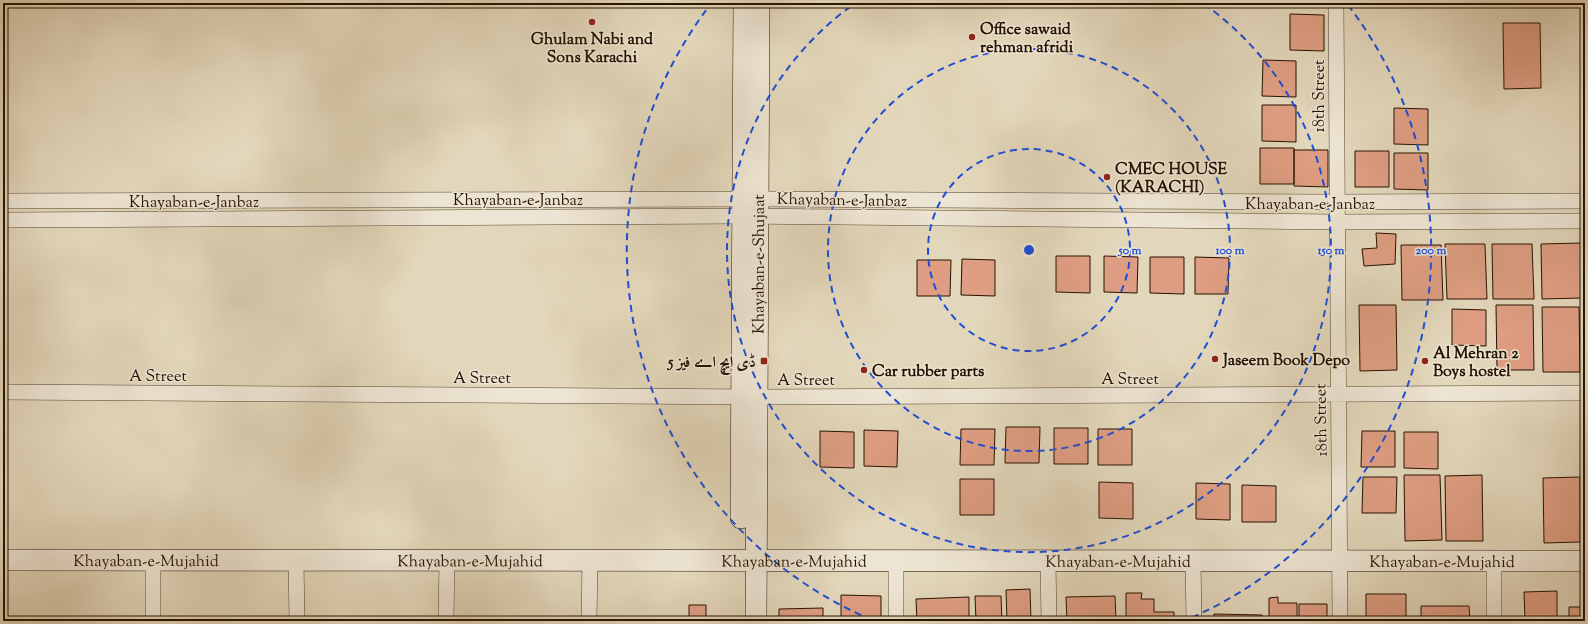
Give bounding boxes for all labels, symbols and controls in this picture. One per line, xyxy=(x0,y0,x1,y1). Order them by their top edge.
marker: Ghulam Nabi and Sons Karachi xyxy=(587,17,597,27)
place label: Office sawaid rehman afridi xyxy=(980,19,1074,60)
place label: Ghulam Nabi and Sons Karachi xyxy=(531,29,654,70)
marker: Office sawaid rehman afridi xyxy=(967,32,977,42)
street label: 18th Street xyxy=(1309,59,1332,133)
place label: CMEC HOUSE (KARACHI) xyxy=(1115,159,1227,200)
marker: CMEC HOUSE (KARACHI) xyxy=(1102,172,1112,182)
street label: Khayaban-e-Janbaz xyxy=(777,189,907,214)
street label: Khayaban-e-Janbaz xyxy=(453,190,583,213)
street label: Khayaban-e-Janbaz xyxy=(129,192,259,215)
street label: Khayaban-e-Shujaat xyxy=(748,194,772,334)
street label: Khayaban-e-Janbaz xyxy=(1245,194,1375,217)
text: 50 m xyxy=(1118,242,1142,260)
text: 100 m xyxy=(1214,242,1245,260)
text: 150 m xyxy=(1316,242,1345,260)
text: 200 m xyxy=(1416,242,1446,260)
centre of rings xyxy=(1022,243,1036,257)
place label: Al Mehran 2 Boys hostel xyxy=(1433,343,1519,384)
place label: Jaseem Book Depo xyxy=(1221,350,1350,373)
place label: 5 ڈی ایچ اے فیز xyxy=(666,352,756,375)
marker: Jaseem Book Depo xyxy=(1210,354,1220,364)
marker: 5 ڈی ایچ اے فیز xyxy=(759,356,769,366)
marker: Al Mehran 2 Boys hostel xyxy=(1420,356,1430,366)
place label: Car rubber parts xyxy=(872,361,984,384)
marker: Car rubber parts xyxy=(859,365,869,375)
street label: A Street xyxy=(129,366,187,389)
street label: A Street xyxy=(453,368,511,391)
street label: A Street xyxy=(1101,369,1159,392)
street label: A Street xyxy=(777,370,835,393)
street label: 18th Street xyxy=(1310,383,1335,457)
street label: Khayaban-e-Mujahid xyxy=(73,551,219,574)
street label: Khayaban-e-Mujahid xyxy=(397,551,543,574)
street label: Khayaban-e-Mujahid xyxy=(721,551,867,575)
street label: Khayaban-e-Mujahid xyxy=(1045,552,1191,575)
street label: Khayaban-e-Mujahid xyxy=(1369,552,1515,575)

